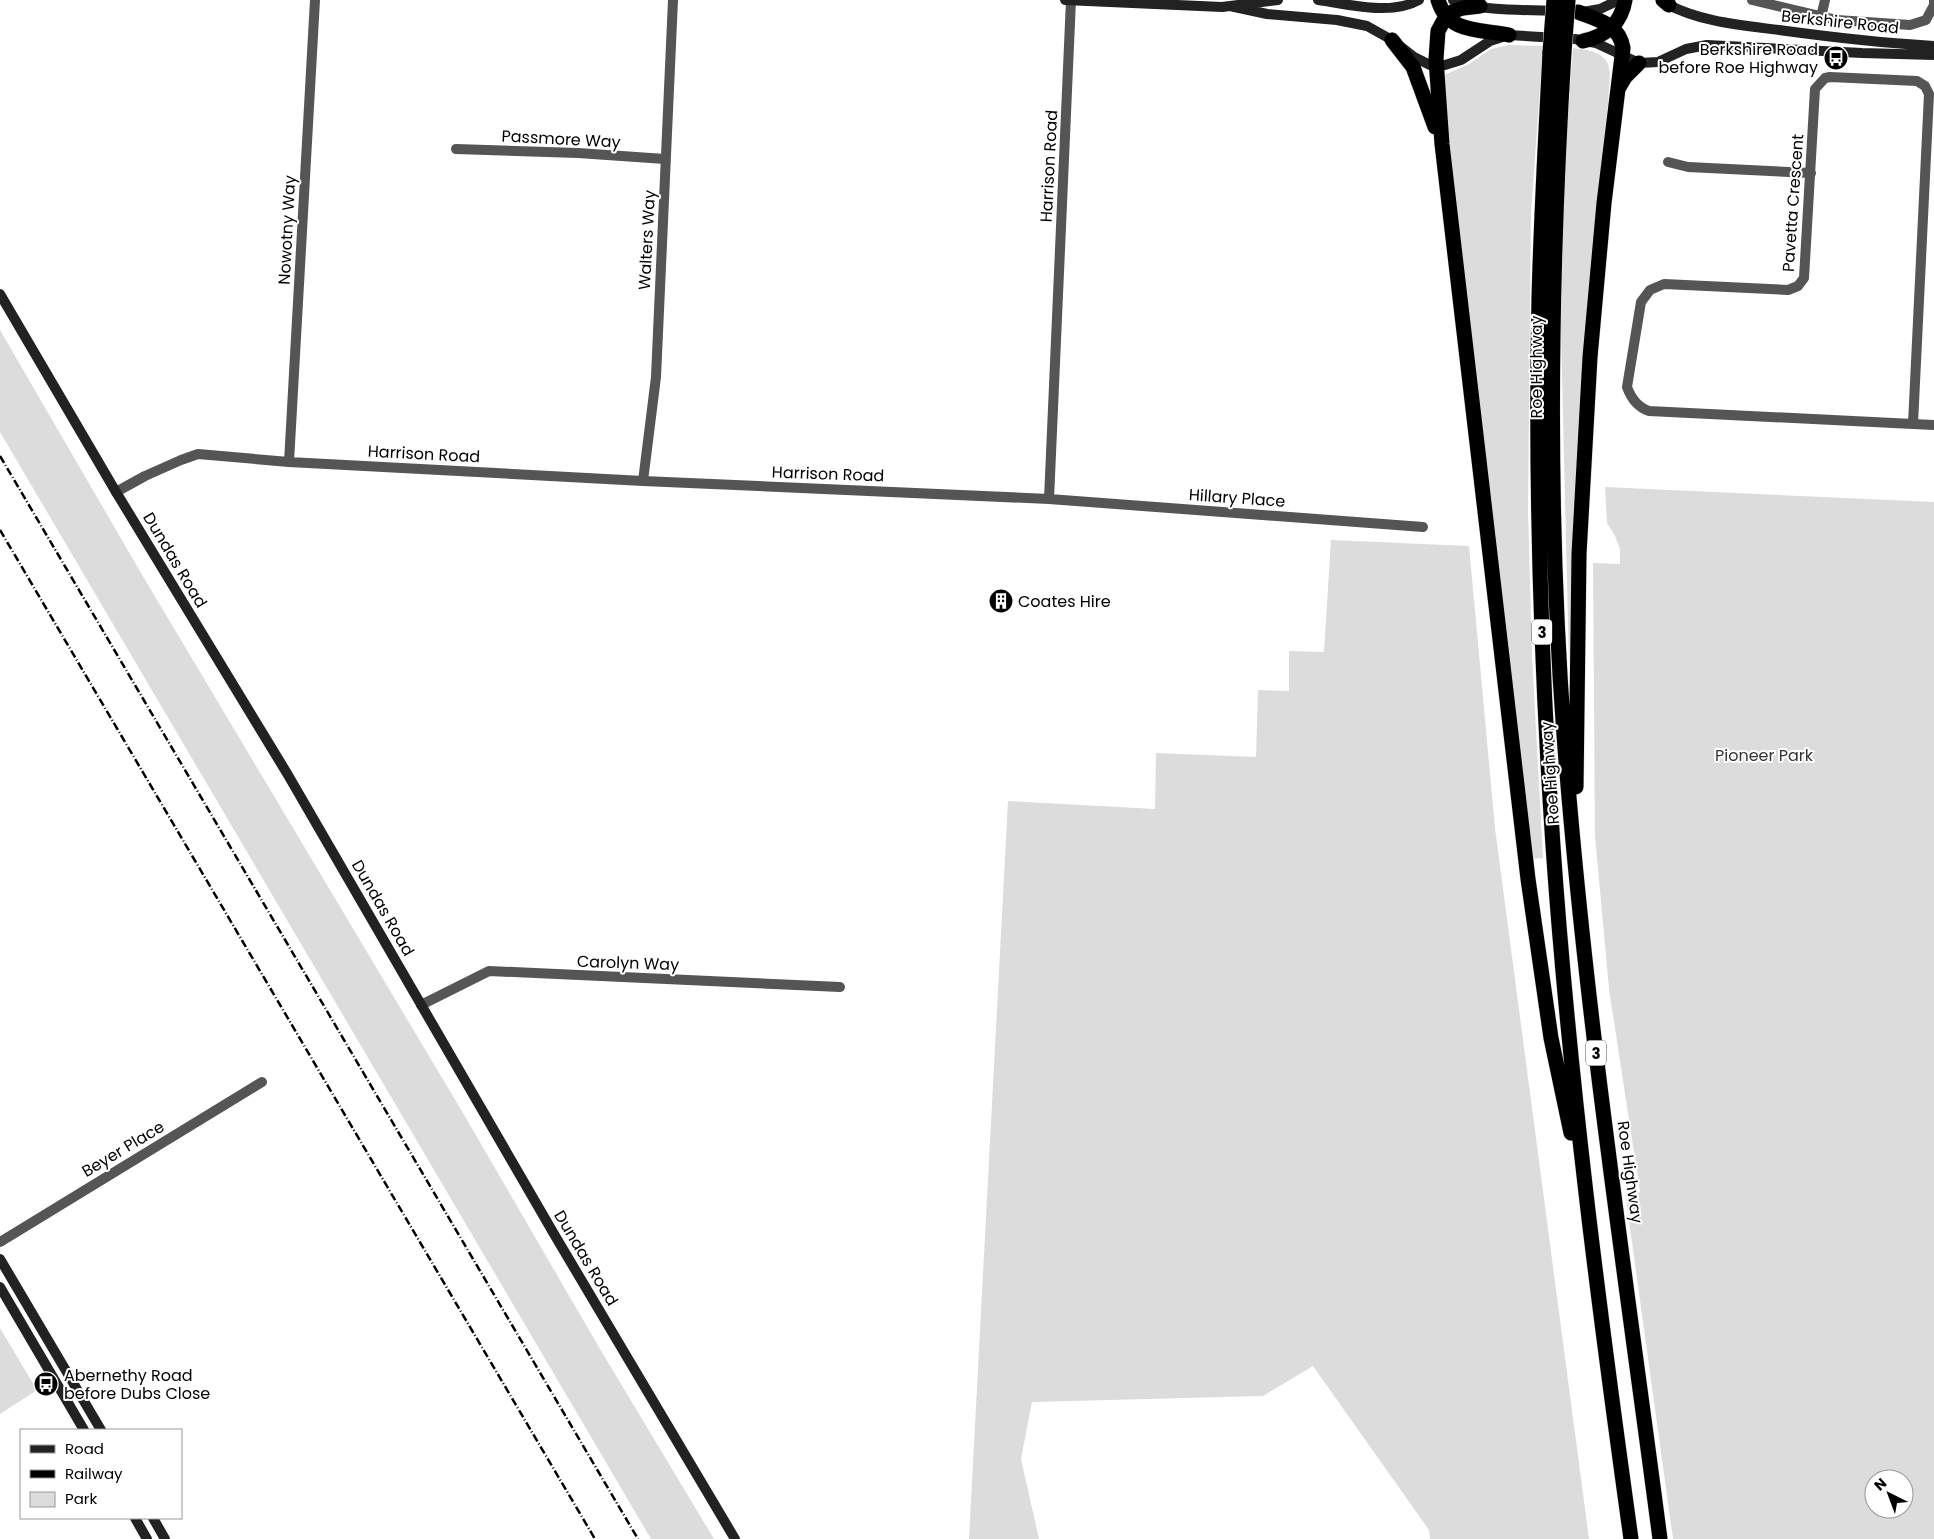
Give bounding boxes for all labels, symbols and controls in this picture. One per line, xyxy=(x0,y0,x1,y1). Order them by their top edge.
street label: Berkshire Road xyxy=(1780,4,1900,40)
place label: Berkshire Road before Roe Highway xyxy=(1658,38,1818,79)
bus stop icon: Berkshire Road before Roe Highway xyxy=(1823,45,1849,71)
street label: Harrison Road xyxy=(1035,109,1063,223)
street label: Passmore Way xyxy=(501,124,621,154)
street label: Pavetta Crescent xyxy=(1777,133,1809,273)
street label: Nowotny Way xyxy=(273,175,301,285)
street label: Walters Way xyxy=(633,189,661,291)
street label: Roe Highway xyxy=(1525,315,1548,419)
street label: Harrison Road xyxy=(367,440,481,468)
street label: Harrison Road xyxy=(771,461,885,487)
street label: Hillary Place xyxy=(1188,483,1286,513)
street label: Dundas Road xyxy=(137,508,213,612)
building icon: Coates Hire xyxy=(988,588,1014,614)
place label: Coates Hire xyxy=(1018,590,1111,613)
road number: 3 xyxy=(1532,620,1552,644)
street label: Roe Highway xyxy=(1535,721,1565,825)
park label: Pioneer Park xyxy=(1715,744,1814,767)
street label: Dundas Road xyxy=(346,856,420,960)
street label: Carolyn Way xyxy=(576,950,680,976)
road number: 3 xyxy=(1586,1040,1606,1066)
street label: Beyer Place xyxy=(77,1115,169,1183)
street label: Roe Highway xyxy=(1611,1119,1649,1225)
street label: Dundas Road xyxy=(548,1206,624,1310)
place label: Abernethy Road before Dubs Close xyxy=(64,1364,210,1405)
bus stop icon: Abernethy Road before Dubs Close xyxy=(33,1371,59,1397)
legend xyxy=(20,1429,182,1519)
text: Road xyxy=(65,1438,104,1459)
text: Railway xyxy=(65,1463,123,1484)
north arrow xyxy=(1864,1469,1914,1519)
text: N xyxy=(1870,1473,1891,1495)
text: Park xyxy=(65,1488,97,1509)

